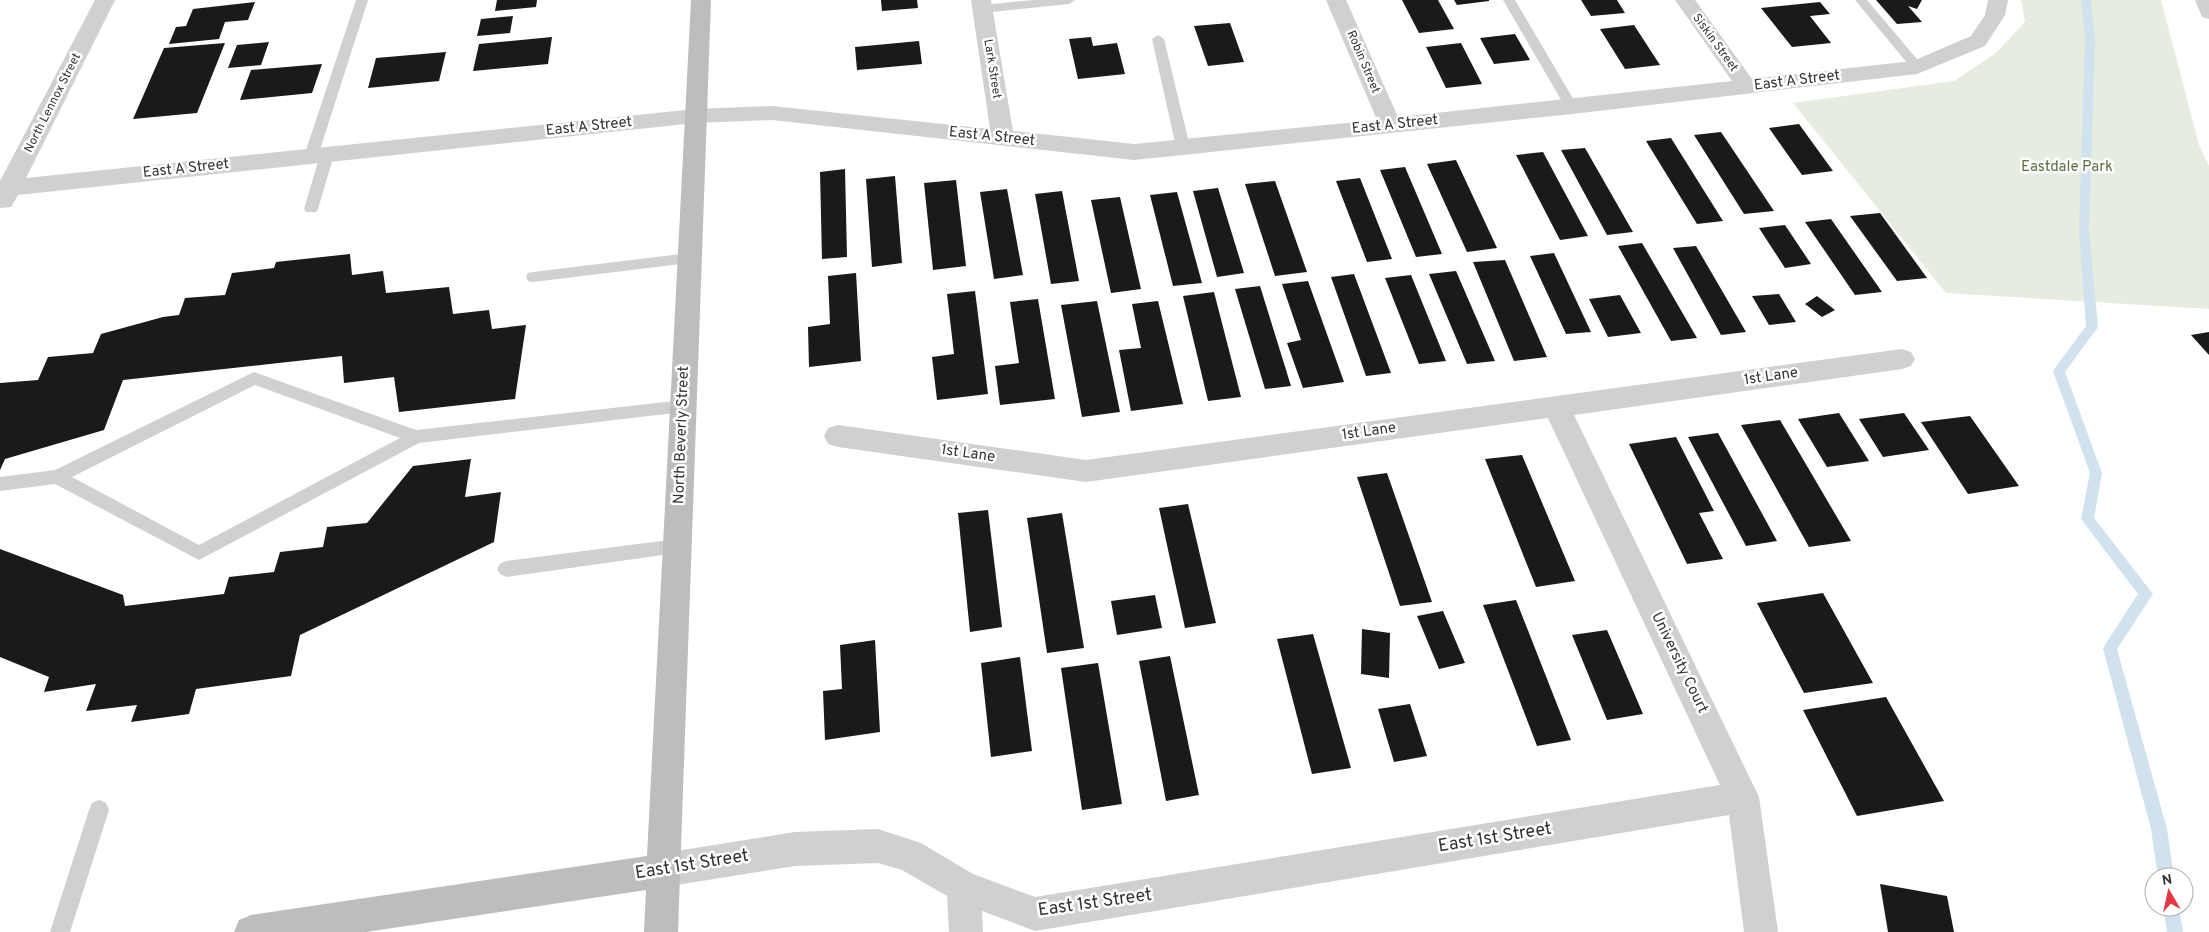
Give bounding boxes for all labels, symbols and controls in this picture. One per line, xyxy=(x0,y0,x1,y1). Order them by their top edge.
street label: Siskin Street xyxy=(1689,11,1741,75)
street label: Robin Street xyxy=(1343,28,1383,96)
street label: Lark Street xyxy=(979,38,1005,100)
street label: North Lennox Street xyxy=(21,51,85,155)
street label: East A Street xyxy=(1753,66,1841,96)
street label: East A Street xyxy=(1351,111,1439,139)
street label: East A Street xyxy=(545,113,633,141)
street label: East A Street xyxy=(948,123,1036,151)
street label: East A Street xyxy=(142,155,230,183)
park label: Eastdale Park xyxy=(2021,158,2113,177)
street label: 1st Lane xyxy=(1743,364,1799,390)
street label: North Beverly Street xyxy=(670,366,694,504)
street label: 1st Lane xyxy=(1341,419,1397,445)
street label: 1st Lane xyxy=(940,441,996,467)
street label: University Court xyxy=(1646,609,1712,717)
street label: East 1st Street xyxy=(1437,818,1553,858)
street label: East 1st Street xyxy=(634,845,750,885)
north arrow xyxy=(2144,867,2194,917)
text: N xyxy=(2161,871,2174,890)
street label: East 1st Street xyxy=(1037,884,1153,922)

